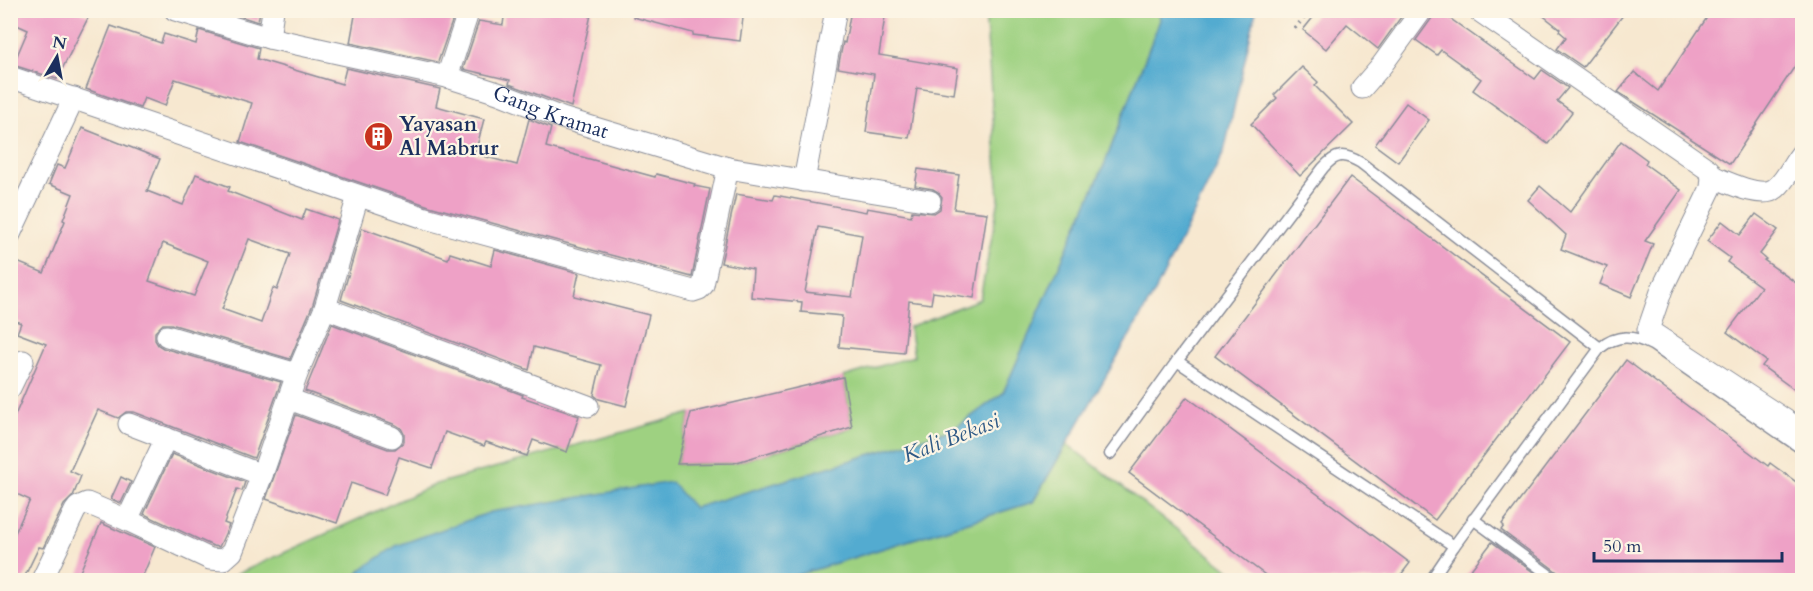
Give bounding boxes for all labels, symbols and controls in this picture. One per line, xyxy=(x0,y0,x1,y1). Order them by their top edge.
north arrow xyxy=(27,27,87,87)
text: N xyxy=(51,31,68,55)
street label: Gang Kramat xyxy=(489,78,612,146)
place label: Yayasan Al Mabrur xyxy=(399,110,499,163)
building icon: Yayasan Al Mabrur xyxy=(362,120,394,152)
water label: Kali Bekasi xyxy=(898,405,1005,470)
scale bar xyxy=(1594,525,1782,563)
text: 50 m xyxy=(1603,534,1642,559)

